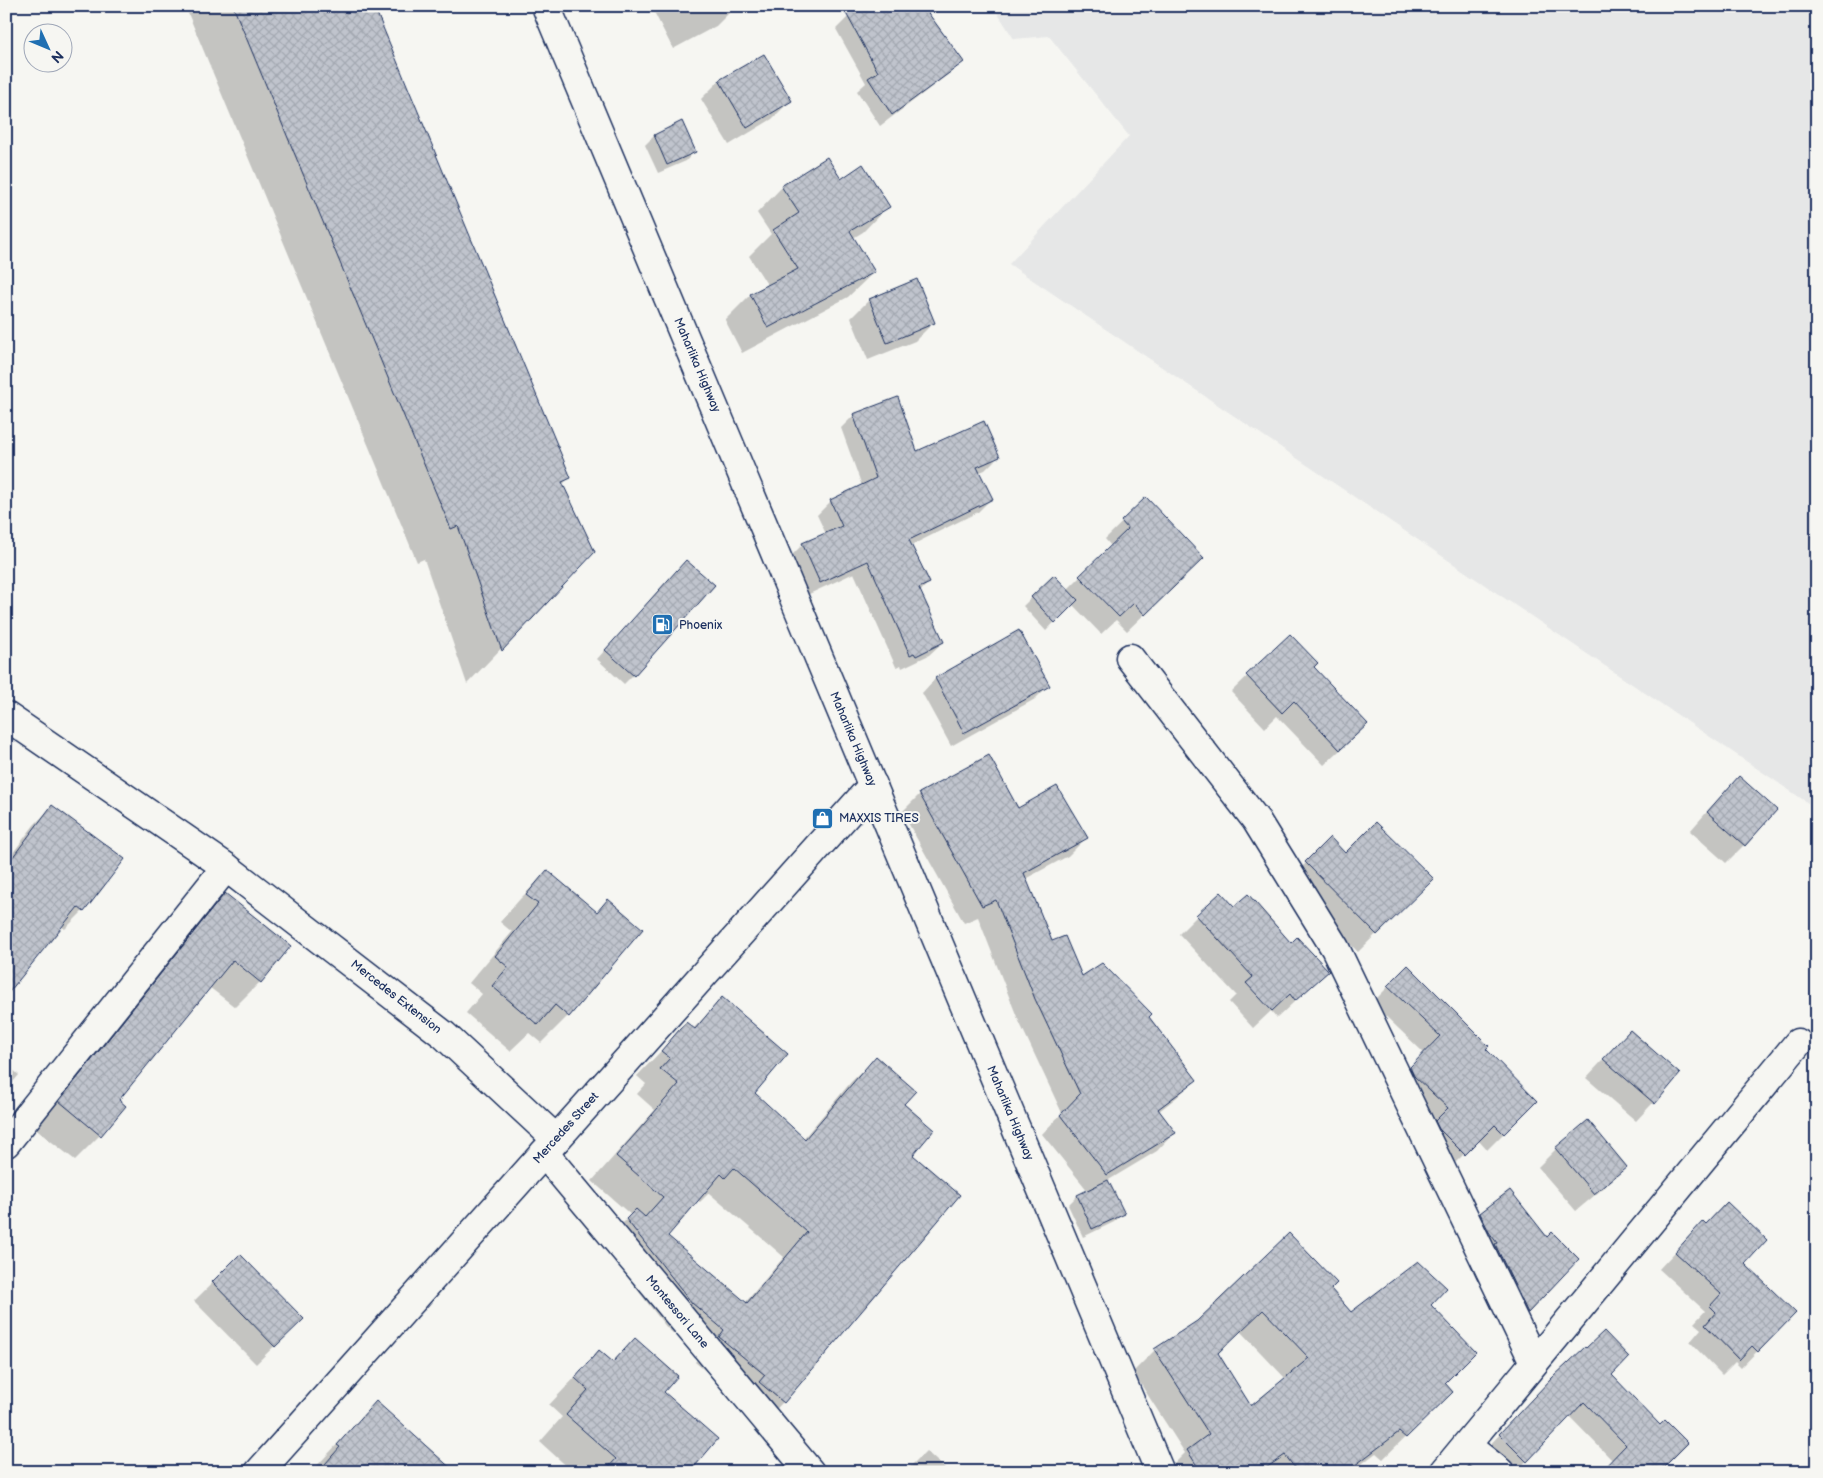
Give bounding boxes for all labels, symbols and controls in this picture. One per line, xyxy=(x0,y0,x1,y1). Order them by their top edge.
north arrow xyxy=(22,22,72,72)
text: N xyxy=(47,47,67,66)
street label: Maharlika Highway xyxy=(670,315,724,415)
fuel station icon: Phoenix xyxy=(651,613,675,637)
place label: Phoenix xyxy=(679,618,723,633)
street label: Maharlika Highway xyxy=(826,689,880,789)
shop icon: MAXXIS TIRES xyxy=(811,806,835,830)
place label: MAXXIS TIRES xyxy=(839,811,919,826)
street label: Mercedes Extension xyxy=(348,957,445,1037)
street label: Maharlika Highway xyxy=(983,1063,1037,1163)
street label: Mercedes Street xyxy=(530,1089,602,1167)
street label: Montessori Lane xyxy=(642,1272,712,1352)

